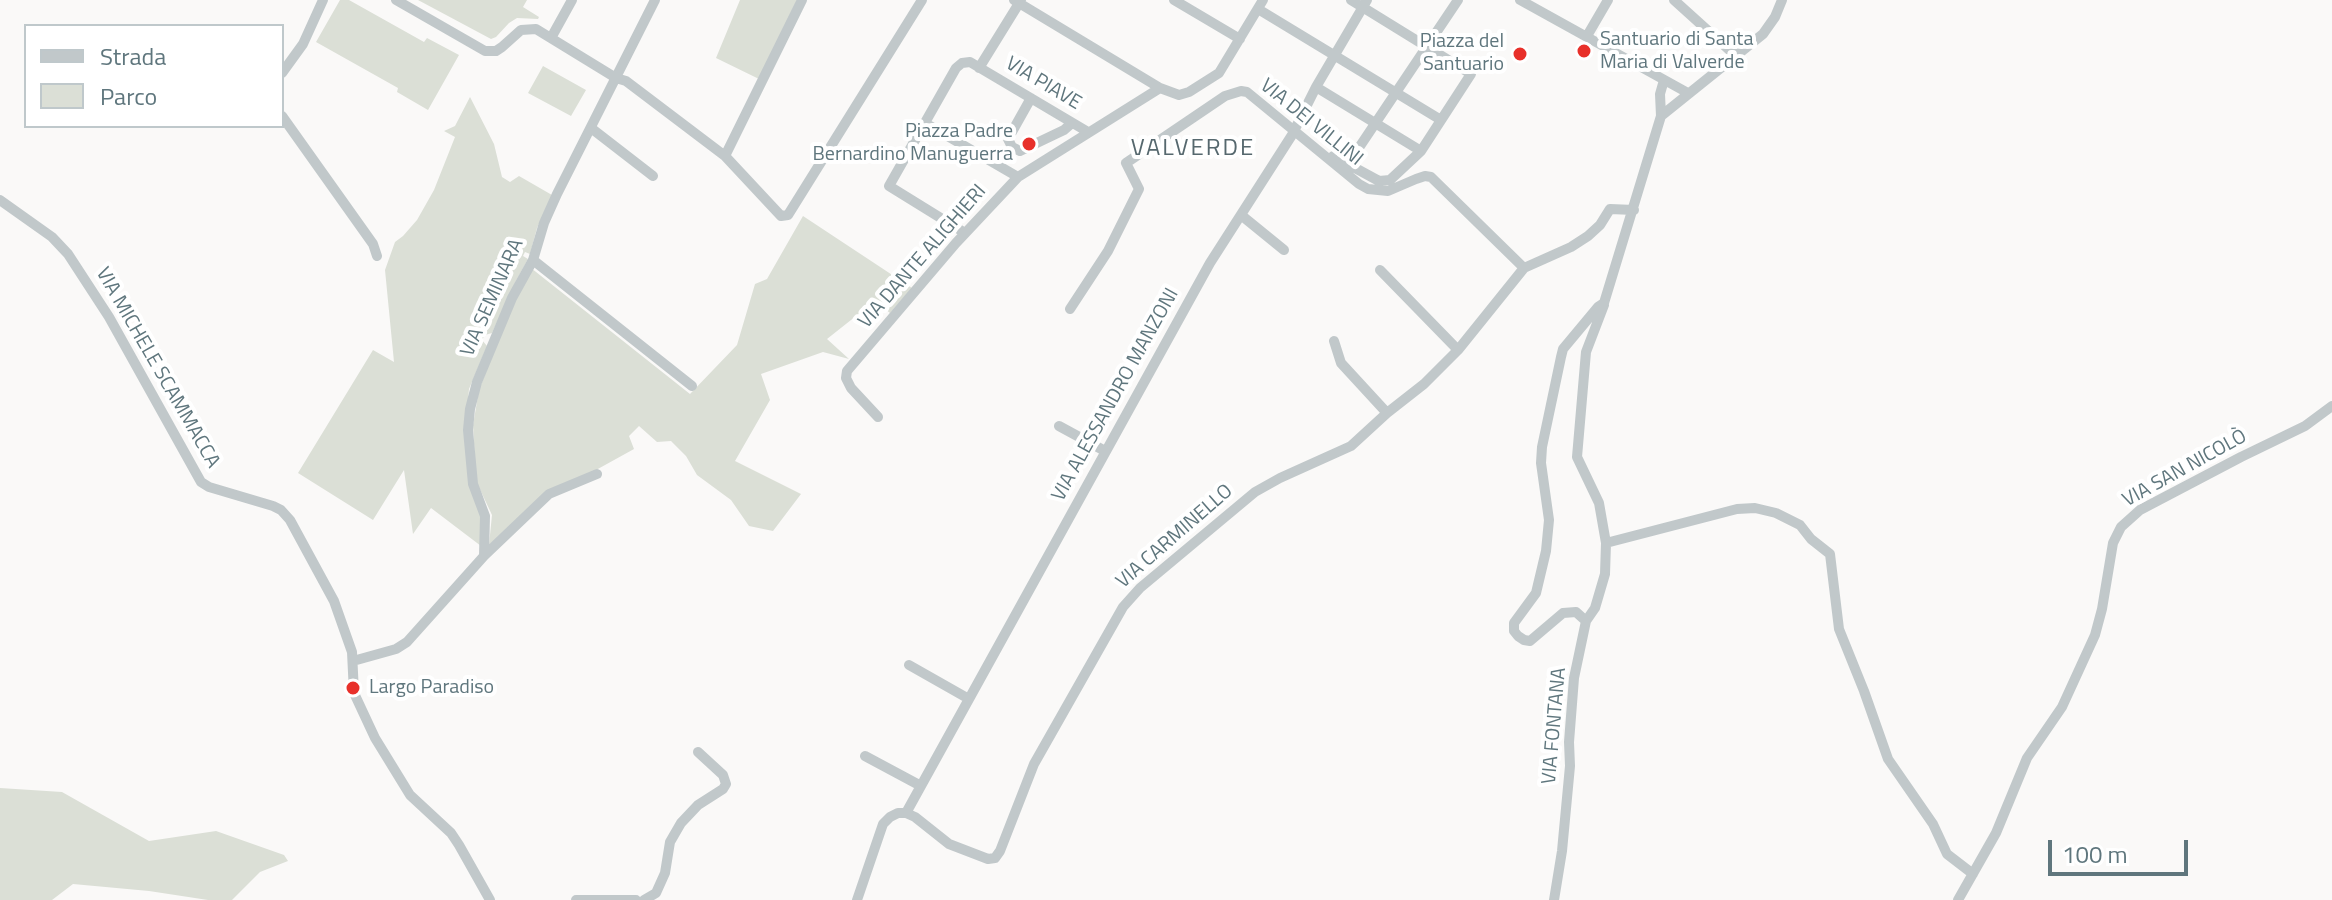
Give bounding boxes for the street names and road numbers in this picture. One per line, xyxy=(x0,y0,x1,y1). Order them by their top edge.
street label: VIA PIAVE xyxy=(1001,52,1085,116)
street label: VIA DEI VILLINI xyxy=(1255,74,1367,172)
street label: VIA DANTE ALIGHIERI xyxy=(854,180,992,334)
street label: VIA SEMINARA xyxy=(456,236,530,360)
street label: VIA MICHELE SCAMMACCA xyxy=(90,263,224,473)
street label: VIA ALESSANDRO MANZONI xyxy=(1047,284,1185,506)
street label: VIA SAN NICOLÒ xyxy=(2119,425,2251,513)
street label: VIA CARMINELLO xyxy=(1112,480,1238,594)
street label: VIA FONTANA xyxy=(1538,667,1572,785)

